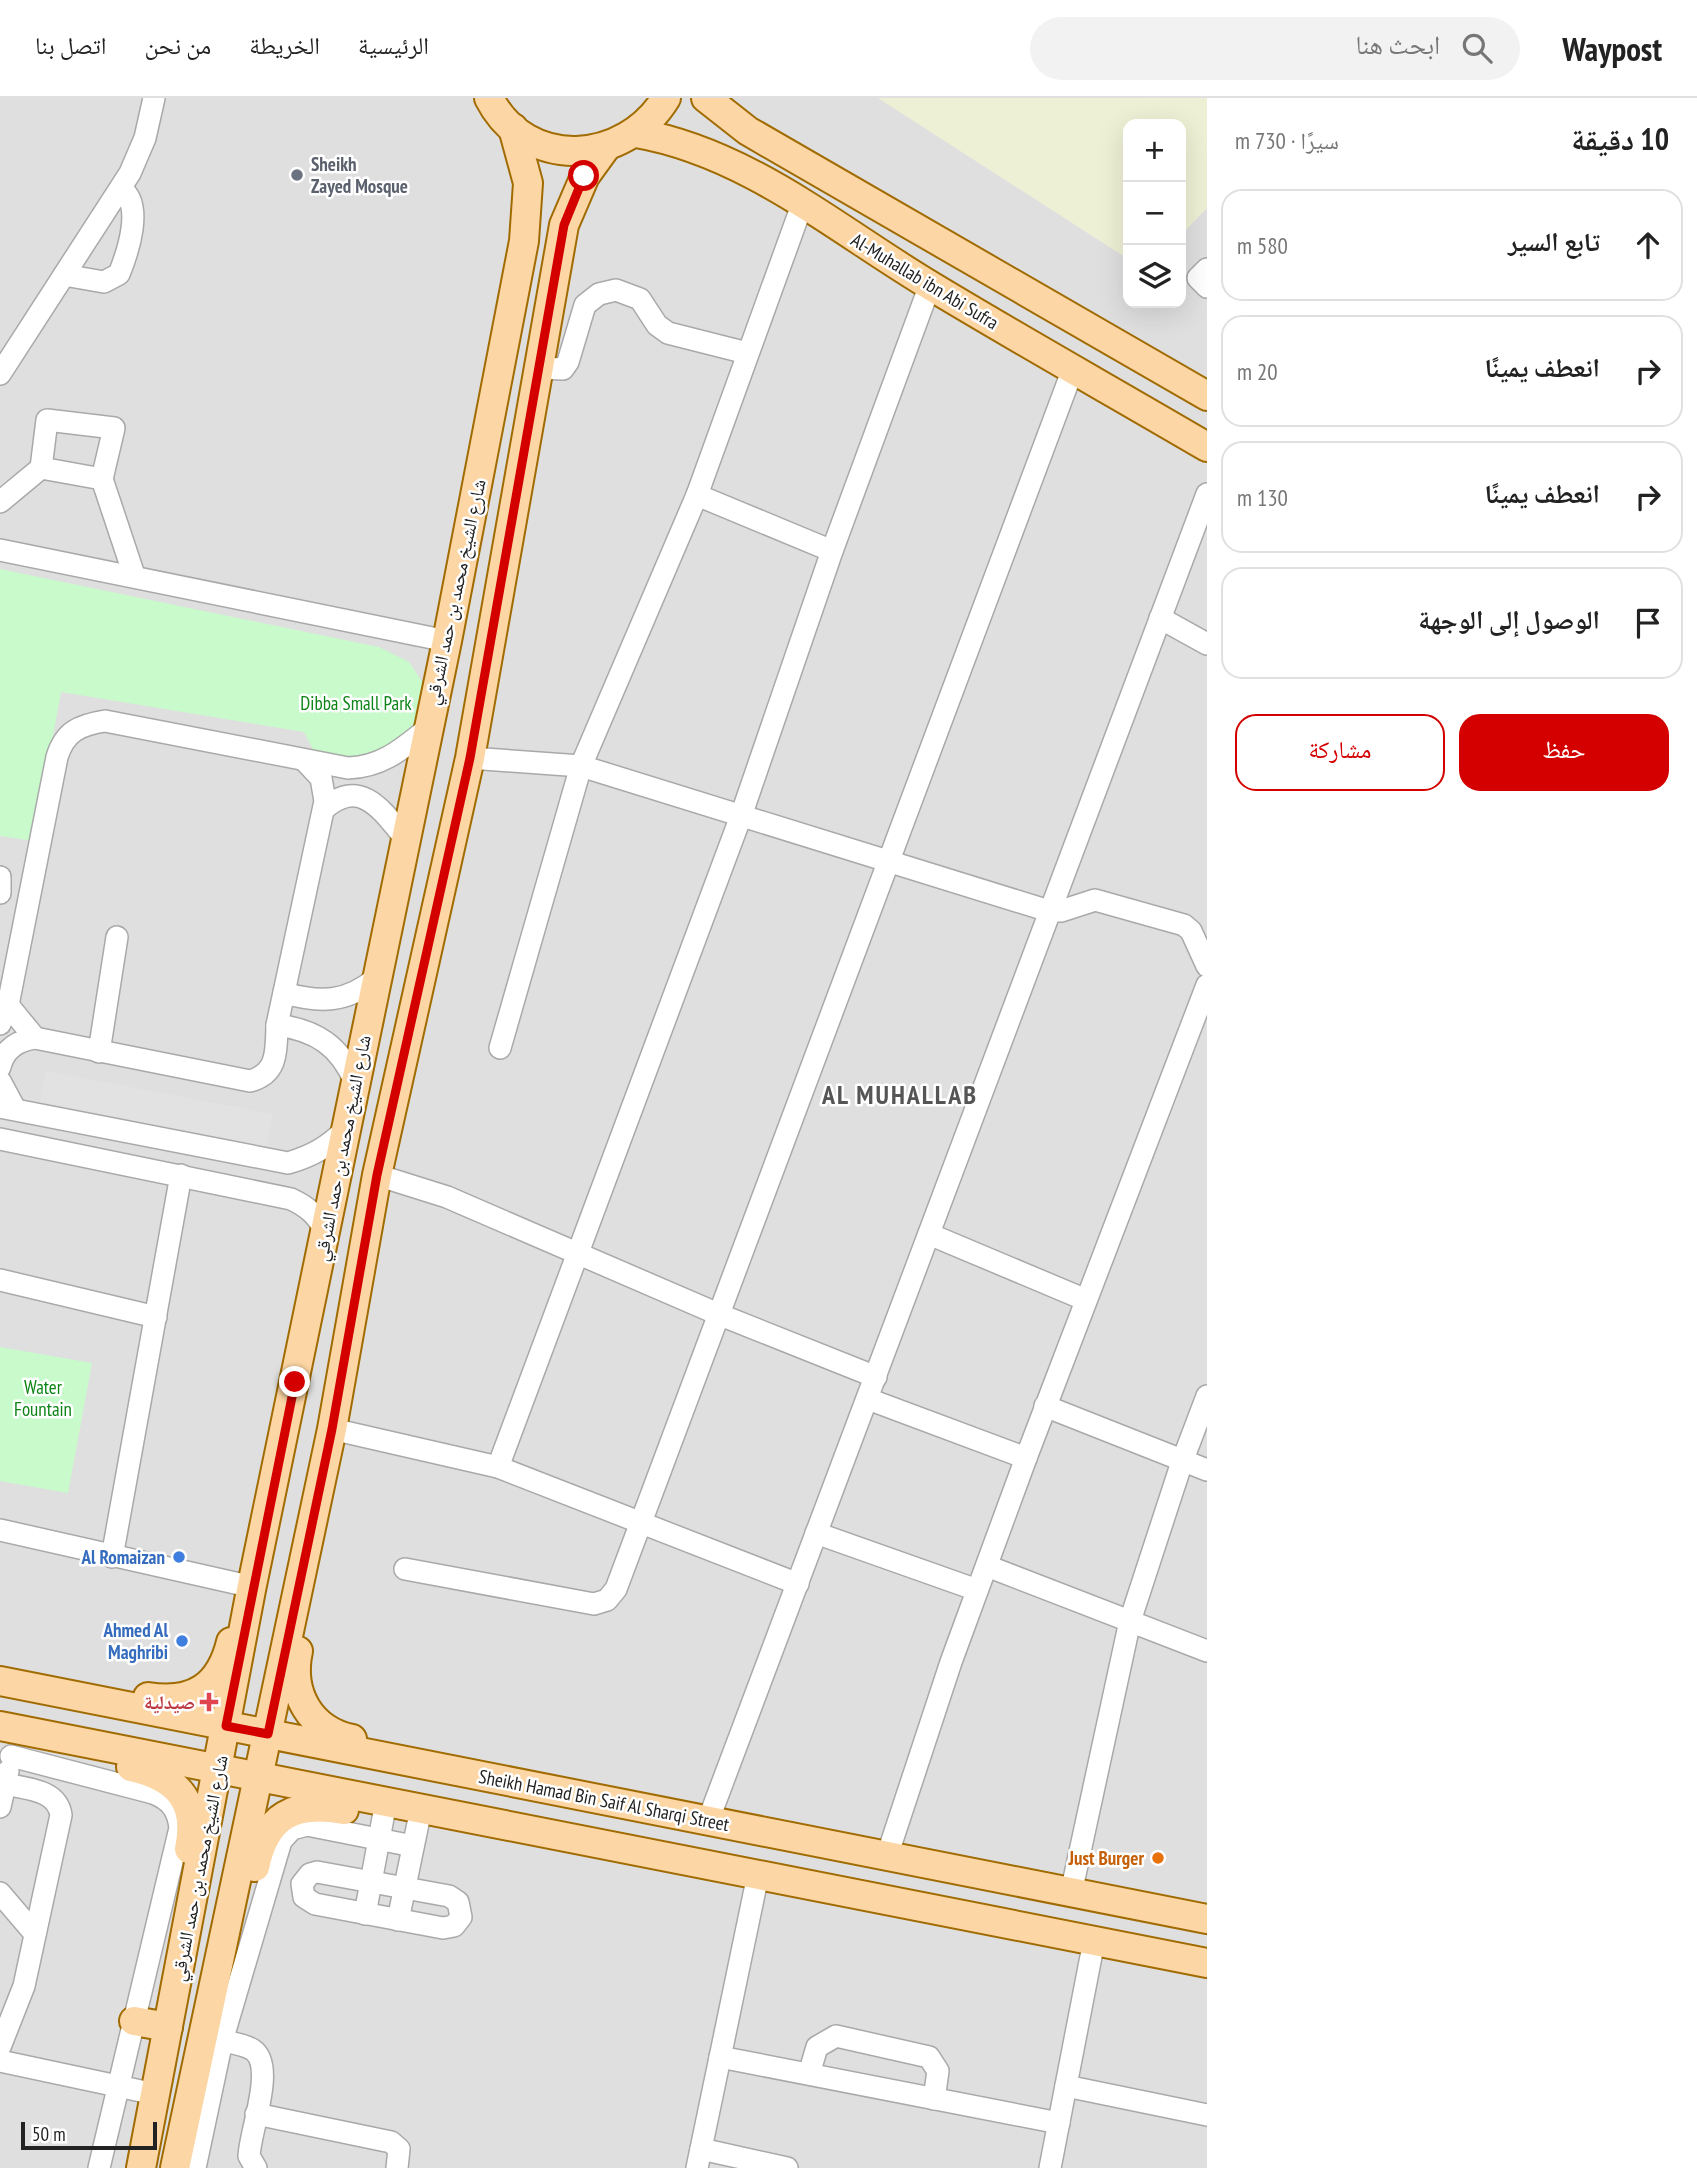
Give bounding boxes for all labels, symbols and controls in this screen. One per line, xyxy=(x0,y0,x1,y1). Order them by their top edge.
search box xyxy=(1030,17,1520,80)
text: Waypost xyxy=(1562,27,1662,70)
text: ابحث هنا xyxy=(1355,28,1440,61)
icon: search xyxy=(1458,29,1496,67)
text: اتصل بنا xyxy=(35,30,107,61)
text: من نحن xyxy=(145,30,211,61)
text: الخريطة xyxy=(249,30,320,61)
text: الرئيسية xyxy=(358,30,429,61)
map controls xyxy=(1123,119,1186,308)
button: + xyxy=(1123,119,1186,182)
text: 10 دقيقة xyxy=(1571,119,1669,158)
text: سيرًا · 730 m xyxy=(1235,126,1339,155)
place label: Sheikh Zayed Mosque xyxy=(311,152,408,198)
route start xyxy=(568,160,599,191)
marker: Sheikh Zayed Mosque xyxy=(289,167,305,183)
button: − xyxy=(1123,182,1186,245)
text: تابع السير xyxy=(1508,225,1600,258)
icon: ahead xyxy=(1629,226,1667,264)
street label: Al-Muhallab ibn Abi Sufra xyxy=(847,228,1003,334)
text: 580 m xyxy=(1237,231,1288,260)
button: layers xyxy=(1123,245,1186,308)
text: انعطف يمينًا xyxy=(1484,351,1600,384)
icon: right xyxy=(1629,352,1667,390)
text: 20 m xyxy=(1237,357,1278,386)
street label: شارع الشيخ محمد بن حمد الشرقي xyxy=(419,477,494,708)
text: انعطف يمينًا xyxy=(1484,477,1600,510)
icon: right xyxy=(1629,478,1667,516)
text: 130 m xyxy=(1237,483,1288,512)
text: الوصول إلى الوجهة xyxy=(1418,603,1600,636)
icon: arrive xyxy=(1629,604,1667,642)
park label: Dibba Small Park xyxy=(300,691,412,715)
button: مشاركة xyxy=(1235,714,1445,791)
button: حفظ xyxy=(1459,714,1669,791)
street label: شارع الشيخ محمد بن حمد الشرقي xyxy=(308,1033,379,1264)
district label: AL MUHALLAB xyxy=(821,1078,978,1111)
route end xyxy=(279,1366,310,1397)
park label: Water Fountain xyxy=(14,1375,72,1421)
place label: Al Romaizan xyxy=(80,1545,165,1569)
marker: Al Romaizan xyxy=(171,1549,187,1565)
place label: Ahmed Al Maghribi xyxy=(102,1618,168,1664)
marker: Ahmed Al Maghribi xyxy=(174,1633,190,1649)
place label: صيدلية xyxy=(144,1690,195,1714)
marker: صيدلية xyxy=(201,1694,217,1710)
street label: شارع الشيخ محمد بن حمد الشرقي xyxy=(165,1753,236,1984)
street label: Sheikh Hamad Bin Saif Al Sharqi Street xyxy=(477,1764,732,1836)
place label: Just Burger xyxy=(1067,1846,1144,1870)
marker: Just Burger xyxy=(1150,1850,1166,1866)
scale bar xyxy=(21,2119,158,2151)
text: 50 m xyxy=(32,2122,66,2146)

